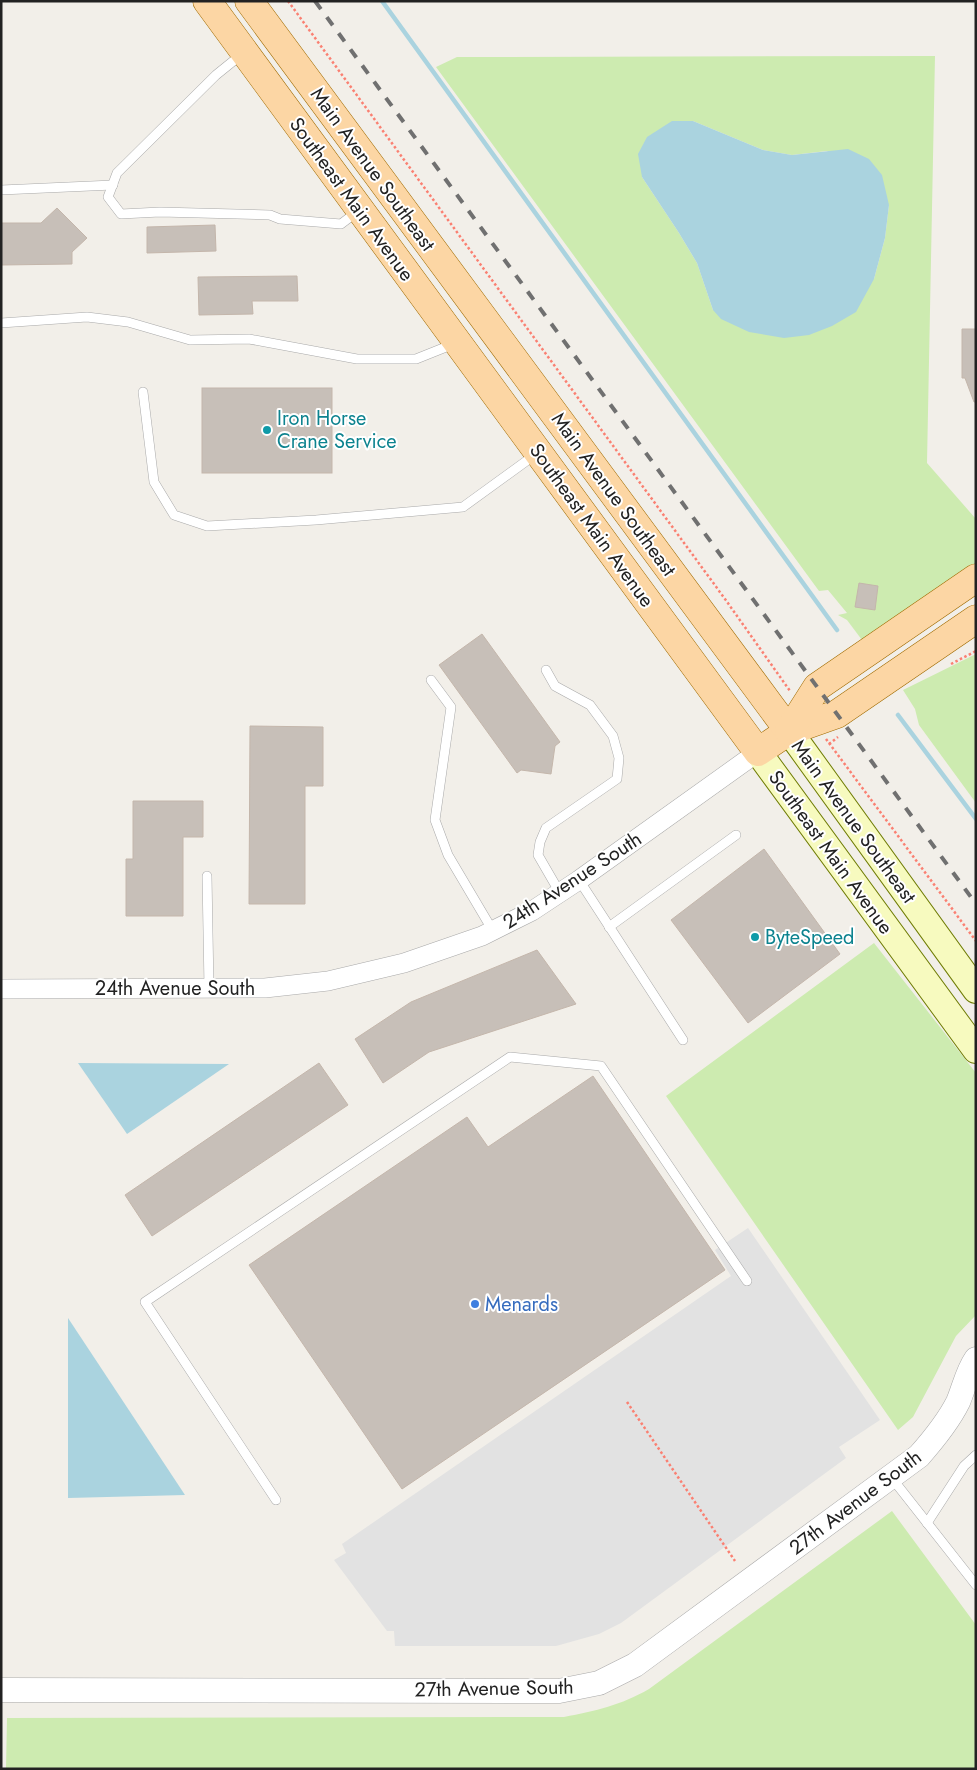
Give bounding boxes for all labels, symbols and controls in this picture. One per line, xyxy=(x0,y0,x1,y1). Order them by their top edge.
street label: Main Avenue Southeast xyxy=(303,81,442,257)
street label: Southeast Main Avenue xyxy=(282,111,421,287)
place label: Iron Horse Crane Service xyxy=(277,404,397,456)
street label: Main Avenue Southeast xyxy=(544,406,683,582)
marker: Iron Horse Crane Service xyxy=(261,424,273,436)
street label: Southeast Main Avenue xyxy=(522,437,661,613)
street label: Main Avenue Southeast xyxy=(784,733,923,909)
street label: Southeast Main Avenue xyxy=(761,764,900,940)
street label: 24th Avenue South xyxy=(497,825,647,936)
place label: ByteSpeed xyxy=(765,923,854,952)
marker: ByteSpeed xyxy=(749,931,761,943)
street label: 24th Avenue South xyxy=(95,974,255,1003)
place label: Menards xyxy=(485,1290,558,1319)
marker: Menards xyxy=(469,1298,481,1310)
street label: 27th Avenue South xyxy=(783,1443,928,1562)
street label: 27th Avenue South xyxy=(414,1673,574,1704)

